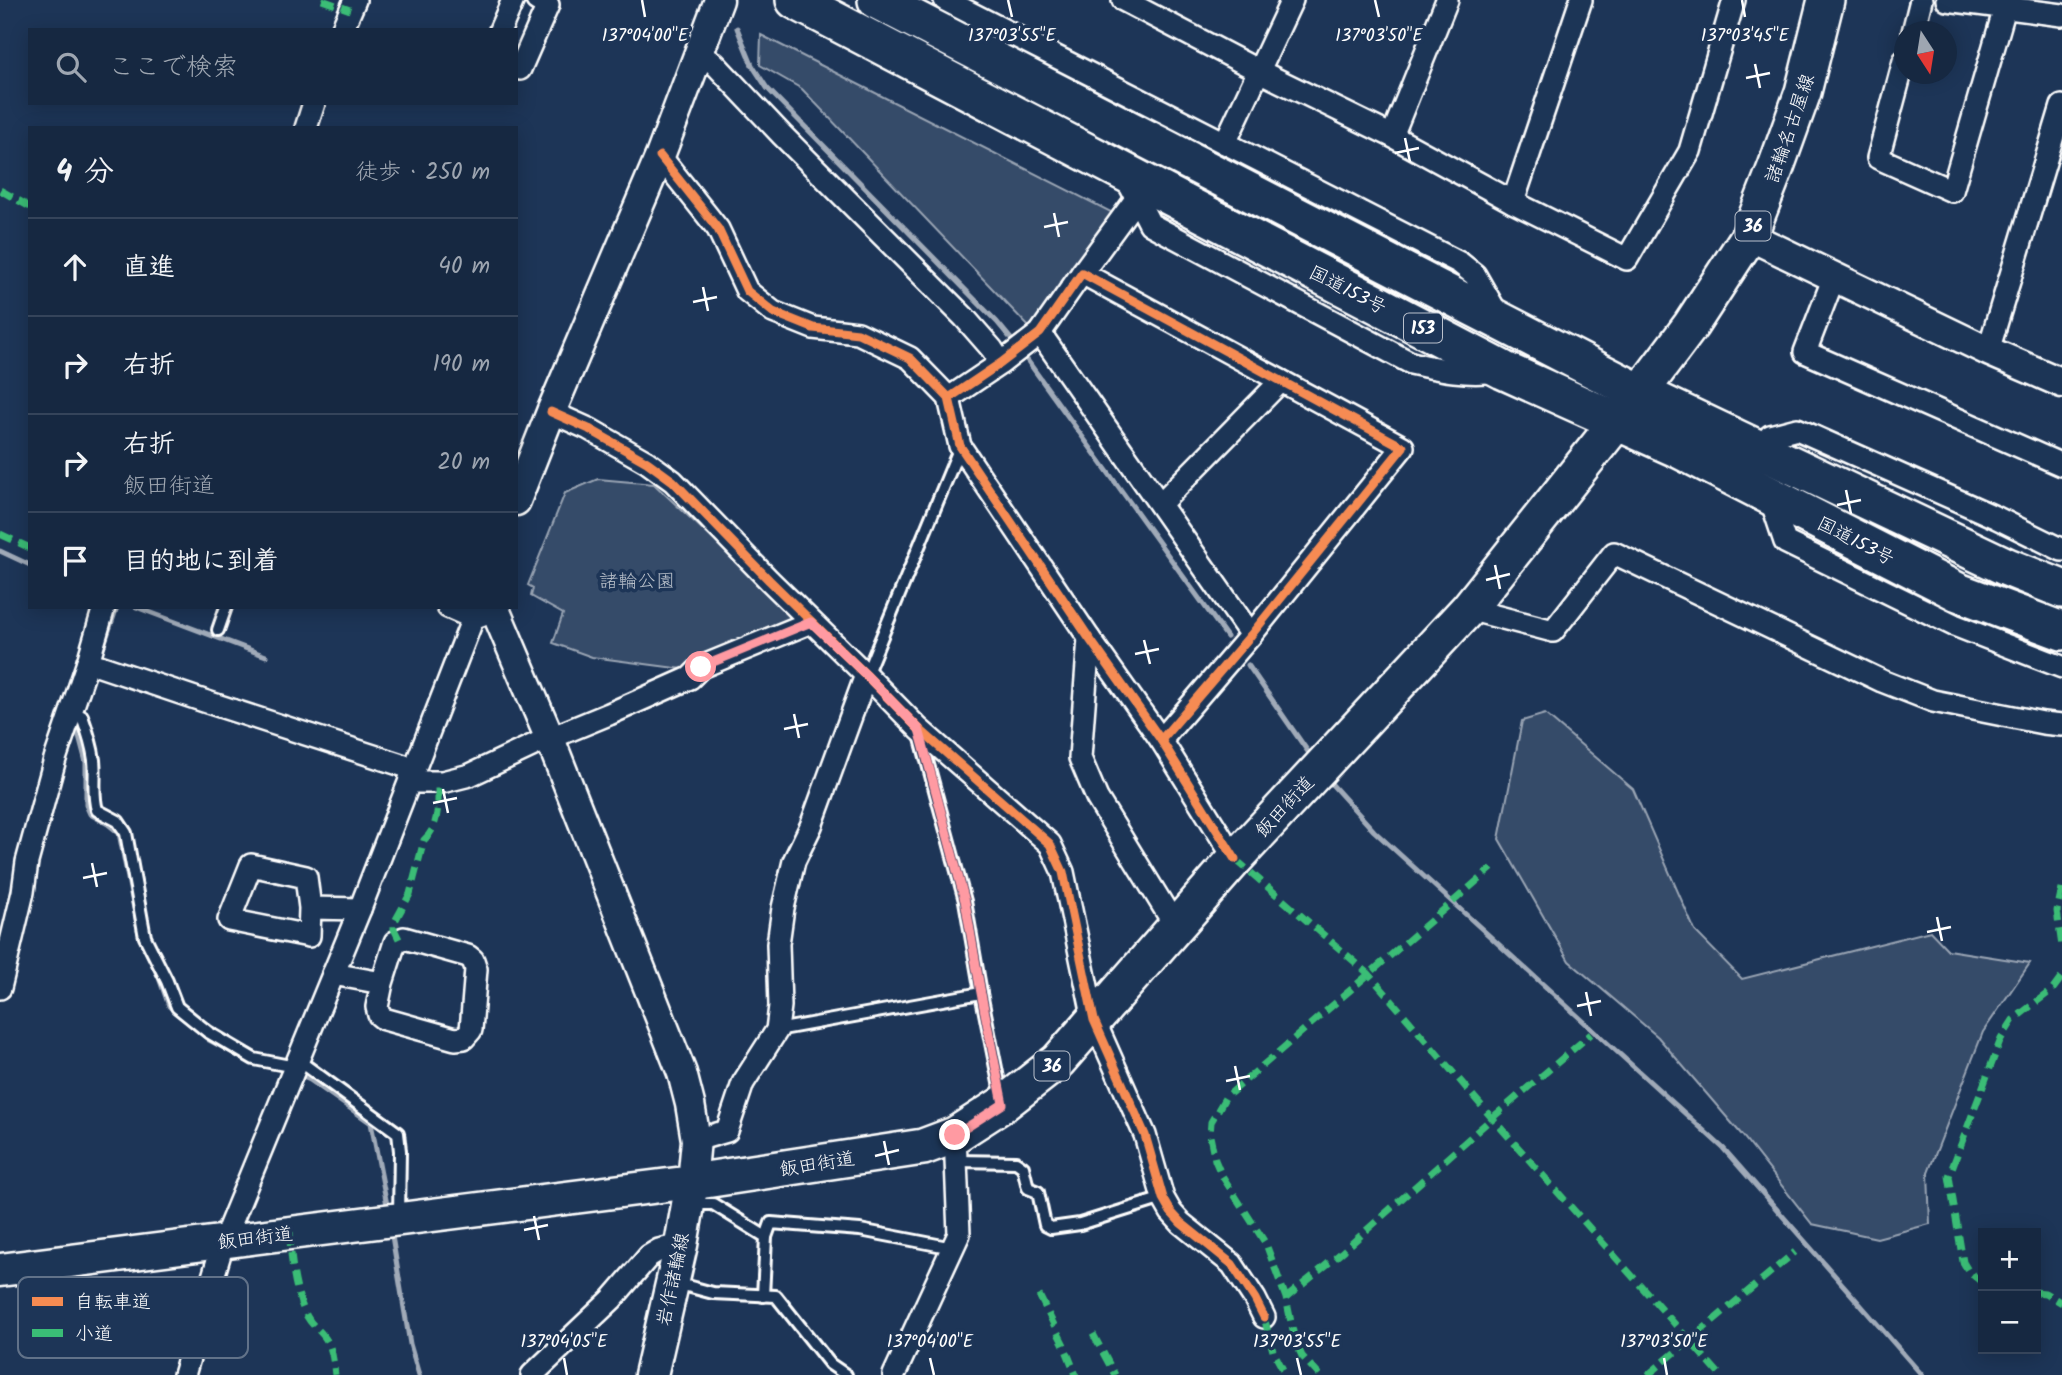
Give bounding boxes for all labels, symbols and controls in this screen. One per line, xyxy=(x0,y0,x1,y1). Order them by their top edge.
north arrow xyxy=(1894,21,1957,84)
text: 137°04'00"E xyxy=(602,22,689,51)
text: 137°03'55"E xyxy=(968,22,1056,51)
text: 137°03'50"E xyxy=(1335,22,1423,51)
text: 137°03'45"E xyxy=(1701,22,1790,51)
search box xyxy=(28,28,518,105)
text: ここで検索 xyxy=(108,47,238,89)
icon: search xyxy=(52,48,90,86)
street label: 諸輪名古屋線 xyxy=(1758,70,1824,187)
text: 4 分 xyxy=(56,149,114,197)
text: 徒歩 · 250 m xyxy=(355,155,490,191)
road number: 36 xyxy=(1736,211,1770,240)
text: 直進 xyxy=(123,247,175,289)
icon: ahead xyxy=(56,248,94,286)
text: 40 m xyxy=(438,249,490,285)
street label: 国道153号 xyxy=(1303,258,1391,323)
road number: 153 xyxy=(1404,314,1442,342)
text: 右折 xyxy=(123,345,175,387)
icon: right xyxy=(56,346,94,384)
text: 190 m xyxy=(433,347,490,383)
text: 右折 xyxy=(123,424,175,466)
icon: right xyxy=(56,444,94,482)
text: 20 m xyxy=(438,445,490,481)
text: 飯田街道 xyxy=(123,469,215,505)
street label: 国道153号 xyxy=(1811,509,1899,574)
text: 目的地に到着 xyxy=(123,541,279,583)
icon: arrive xyxy=(56,542,94,580)
park label: 諸輪公園 xyxy=(599,567,675,597)
route start xyxy=(685,651,716,682)
street label: 飯田街道 xyxy=(1249,769,1322,845)
road number: 36 xyxy=(1034,1051,1070,1080)
route end xyxy=(939,1119,970,1150)
street label: 飯田街道 xyxy=(777,1144,857,1186)
street label: 飯田街道 xyxy=(216,1219,295,1259)
map controls xyxy=(1978,1228,2041,1354)
button: + xyxy=(1978,1228,2041,1291)
street label: 岩作諸輪線 xyxy=(649,1230,699,1329)
legend xyxy=(18,1277,248,1358)
text: 自転車道 xyxy=(75,1288,151,1318)
button: − xyxy=(1978,1291,2041,1354)
text: 小道 xyxy=(75,1320,113,1350)
text: 137°04'05"E xyxy=(520,1328,608,1357)
text: 137°04'00"E xyxy=(887,1328,974,1357)
text: 137°03'55"E xyxy=(1253,1328,1341,1357)
text: 137°03'50"E xyxy=(1620,1328,1708,1357)

